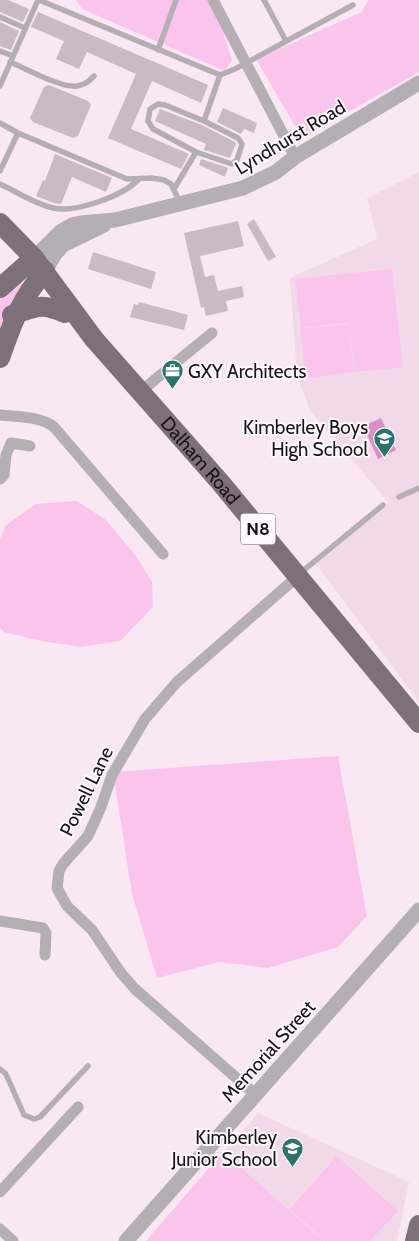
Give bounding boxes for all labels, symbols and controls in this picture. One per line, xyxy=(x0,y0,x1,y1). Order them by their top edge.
street label: Lyndhurst Road xyxy=(231,95,350,179)
office icon: GXY Architects xyxy=(160,359,184,390)
place label: GXY Architects xyxy=(188,360,307,383)
street label: Dalham Road xyxy=(156,412,245,509)
place label: Kimberley Boys High School xyxy=(243,416,369,461)
school or university icon: Kimberley Boys High School xyxy=(372,426,396,457)
road number: N8 xyxy=(240,514,276,544)
street label: Powell Lane xyxy=(55,743,118,840)
street label: Memorial Street xyxy=(217,995,320,1107)
place label: Kimberley Junior School xyxy=(171,1126,278,1171)
school or university icon: Kimberley Junior School xyxy=(281,1136,305,1167)

